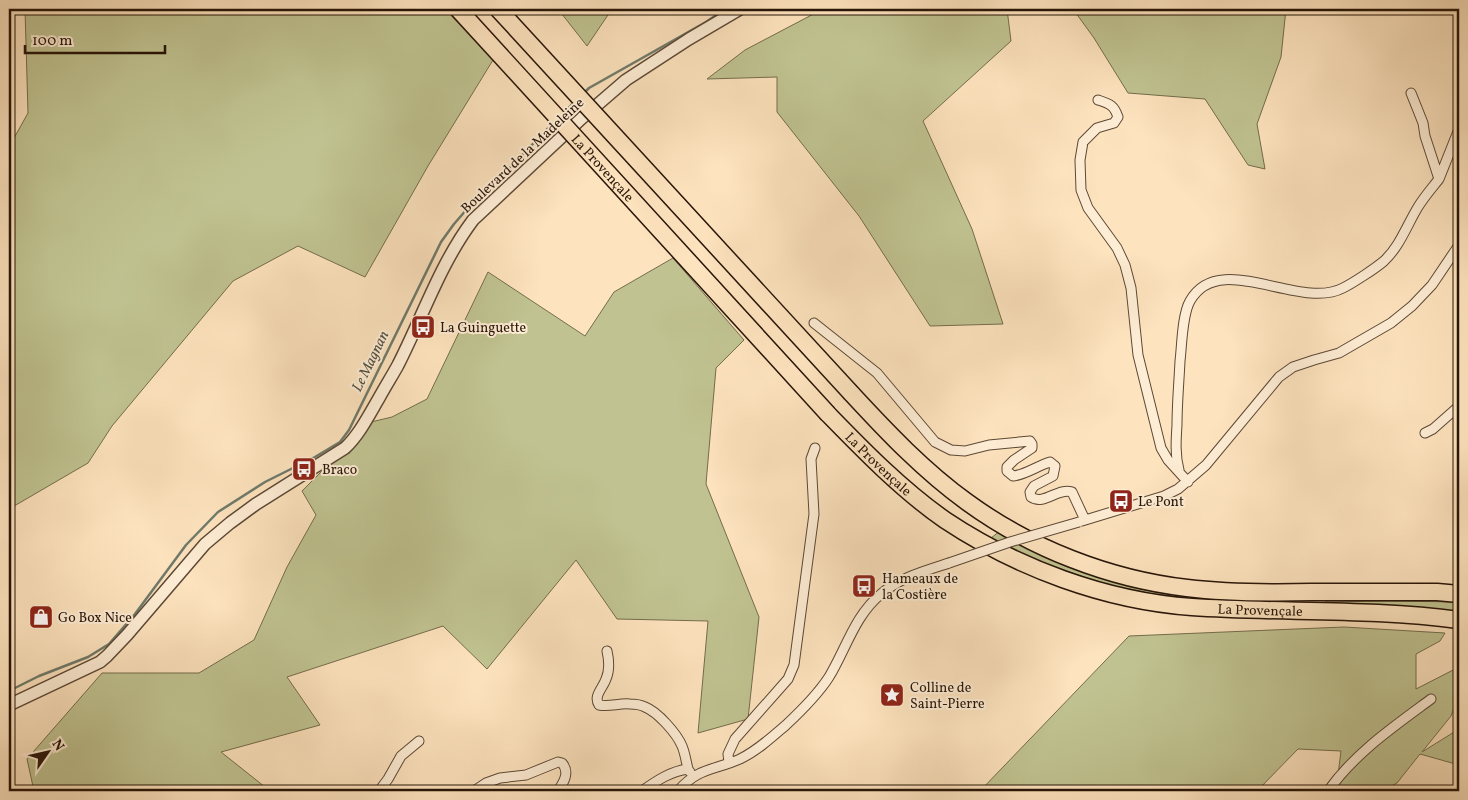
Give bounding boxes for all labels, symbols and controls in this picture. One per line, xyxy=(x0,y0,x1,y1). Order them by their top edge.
scale bar xyxy=(25,22,165,54)
text: 100 m xyxy=(32,31,72,52)
street label: Boulevard de la Madeleine xyxy=(457,94,589,218)
street label: La Provençale xyxy=(566,131,638,207)
bus stop icon: La Guinguette xyxy=(410,314,436,340)
place label: La Guinguette xyxy=(440,319,527,338)
water label: Le Magnan xyxy=(348,327,395,396)
street label: La Provençale xyxy=(840,429,915,501)
bus stop icon: Braco xyxy=(291,456,317,482)
place label: Braco xyxy=(322,461,357,480)
bus stop icon: Le Pont xyxy=(1108,488,1134,514)
place label: Le Pont xyxy=(1138,493,1184,512)
place label: Hameaux de la Costière xyxy=(882,570,958,605)
bus stop icon: Hameaux de la Costière xyxy=(851,573,877,599)
street label: La Provençale xyxy=(1217,600,1303,622)
shop icon: Go Box Nice xyxy=(28,604,54,630)
place label: Go Box Nice xyxy=(58,609,132,628)
place label: Colline de Saint-Pierre xyxy=(910,679,985,714)
place icon: Colline de Saint-Pierre xyxy=(879,682,905,708)
north arrow xyxy=(22,728,72,778)
text: N xyxy=(47,736,68,755)

